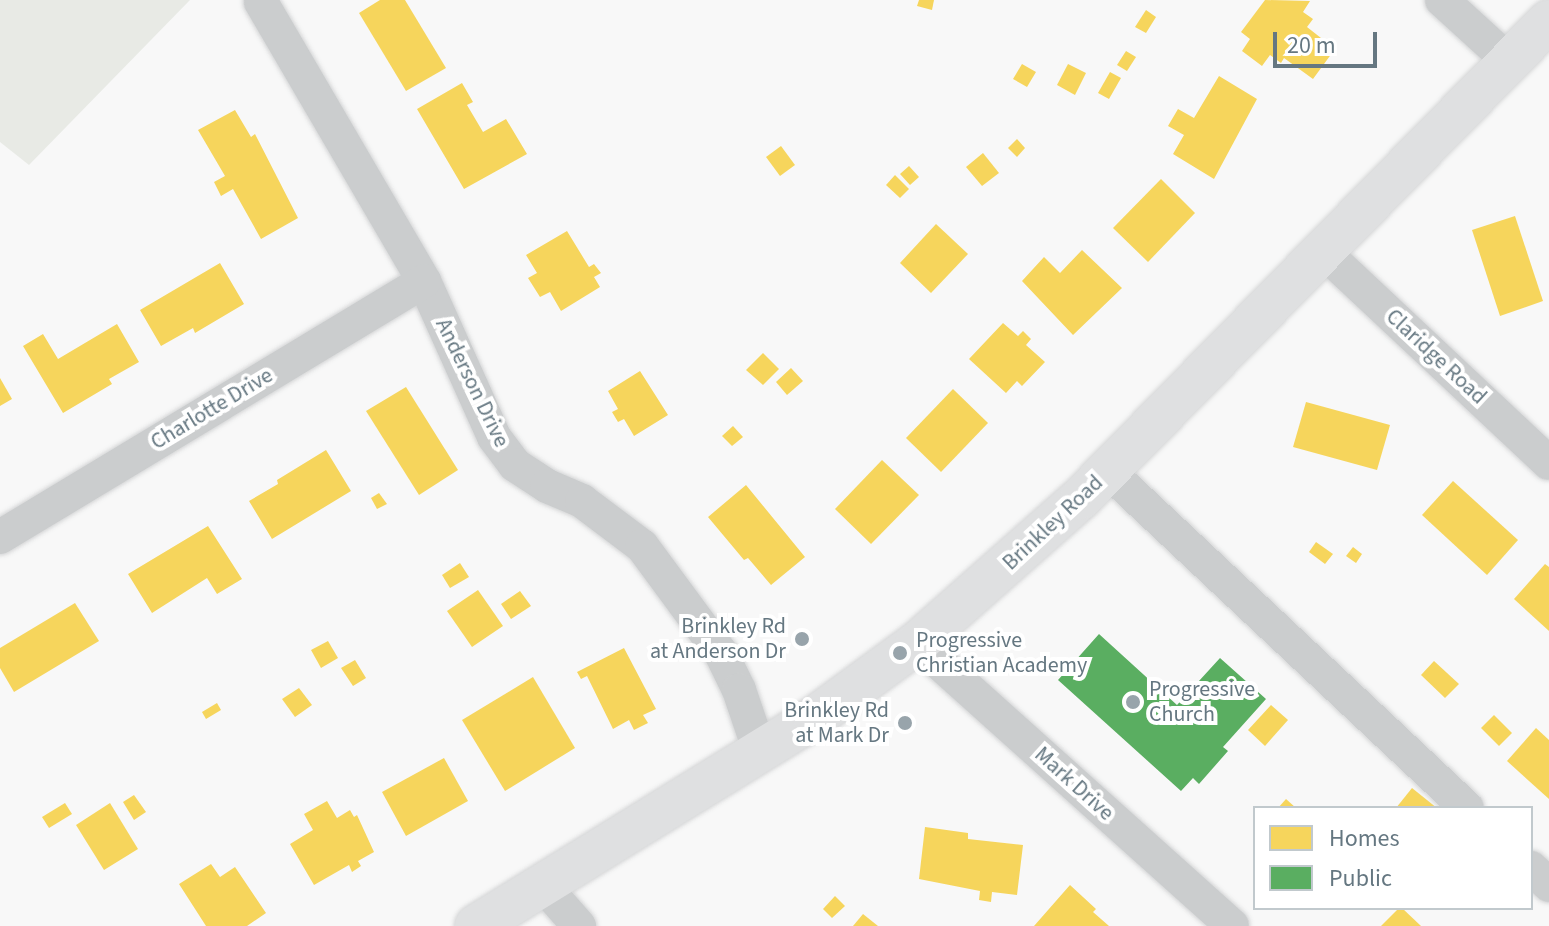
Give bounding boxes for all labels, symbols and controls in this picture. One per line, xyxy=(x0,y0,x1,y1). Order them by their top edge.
scale bar xyxy=(1277,16,1381,66)
text: 20 m xyxy=(1287,28,1336,63)
street label: Claridge Road xyxy=(1380,304,1492,410)
street label: Anderson Drive xyxy=(429,314,515,452)
street label: Charlotte Drive xyxy=(146,362,278,456)
street label: Brinkley Road xyxy=(997,470,1109,576)
place label: Brinkley Rd at Anderson Dr xyxy=(650,613,786,664)
place label: Progressive Christian Academy xyxy=(916,627,1087,678)
marker: Brinkley Rd at Anderson Dr xyxy=(793,630,811,648)
marker: Progressive Christian Academy xyxy=(891,644,909,662)
place label: Progressive Church xyxy=(1149,676,1255,728)
marker: Progressive Church xyxy=(1124,693,1142,711)
place label: Brinkley Rd at Mark Dr xyxy=(784,697,889,748)
marker: Brinkley Rd at Mark Dr xyxy=(896,714,914,732)
street label: Mark Drive xyxy=(1029,742,1119,826)
legend xyxy=(1253,806,1533,910)
text: Homes xyxy=(1329,821,1400,856)
text: Public xyxy=(1329,861,1392,896)

